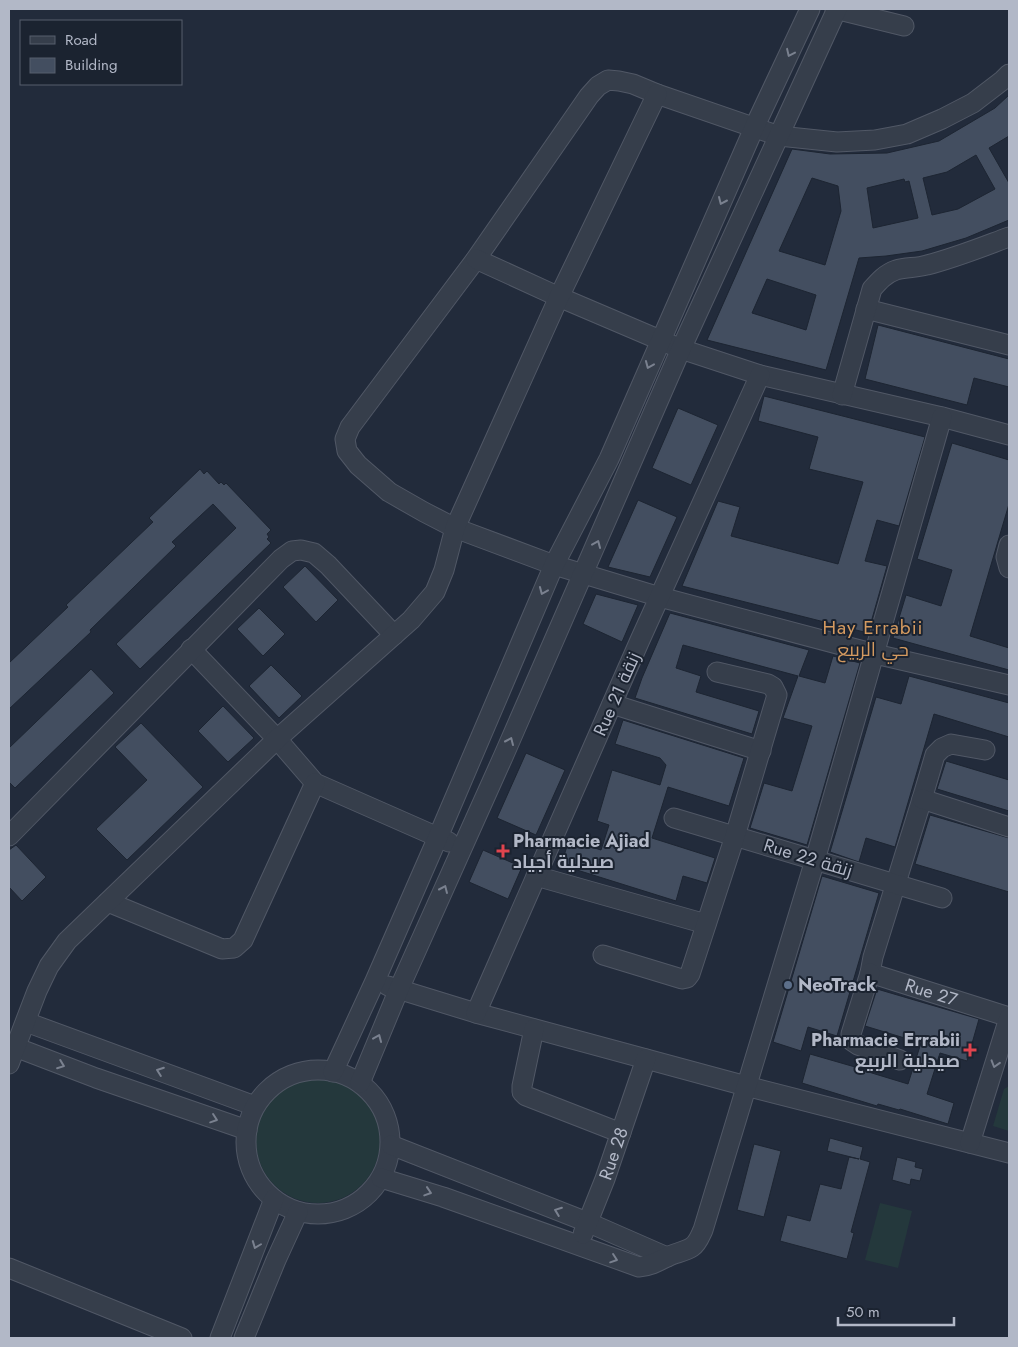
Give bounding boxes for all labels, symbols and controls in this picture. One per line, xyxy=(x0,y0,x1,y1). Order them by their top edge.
legend xyxy=(20,20,182,85)
text: Road xyxy=(65,29,97,51)
one-way arrow xyxy=(785,48,796,57)
text: Building xyxy=(65,54,117,76)
one-way arrow xyxy=(718,196,728,205)
one-way arrow xyxy=(645,360,656,369)
one-way arrow xyxy=(590,540,601,549)
one-way arrow xyxy=(538,586,549,595)
district label: Hay Errabii حي الربيع xyxy=(822,614,924,664)
street label: Rue 21 زنقة xyxy=(587,648,647,740)
one-way arrow xyxy=(504,737,515,746)
place label: Pharmacie Ajiad صيدلية أجياد xyxy=(513,828,650,875)
street label: Rue 22 زنقة xyxy=(760,832,856,884)
marker: Pharmacie Ajiad صيدلية أجياد xyxy=(497,845,509,857)
one-way arrow xyxy=(438,885,448,894)
place label: NeoTrack xyxy=(798,972,877,998)
street label: Rue 27 xyxy=(902,972,961,1013)
marker: NeoTrack xyxy=(782,979,794,991)
place label: Pharmacie Errabii صيدلية الربيع xyxy=(811,1027,960,1074)
one-way arrow xyxy=(372,1034,383,1043)
marker: Pharmacie Errabii صيدلية الربيع xyxy=(964,1044,976,1056)
one-way arrow xyxy=(56,1059,65,1069)
one-way arrow xyxy=(990,1059,1000,1068)
one-way arrow xyxy=(156,1067,165,1077)
one-way arrow xyxy=(209,1113,218,1123)
street label: Rue 28 xyxy=(593,1124,635,1184)
one-way arrow xyxy=(423,1187,432,1197)
one-way arrow xyxy=(554,1207,563,1218)
one-way arrow xyxy=(252,1240,263,1249)
one-way arrow xyxy=(609,1253,618,1263)
scale bar xyxy=(838,1294,954,1326)
text: 50 m xyxy=(846,1301,880,1323)

